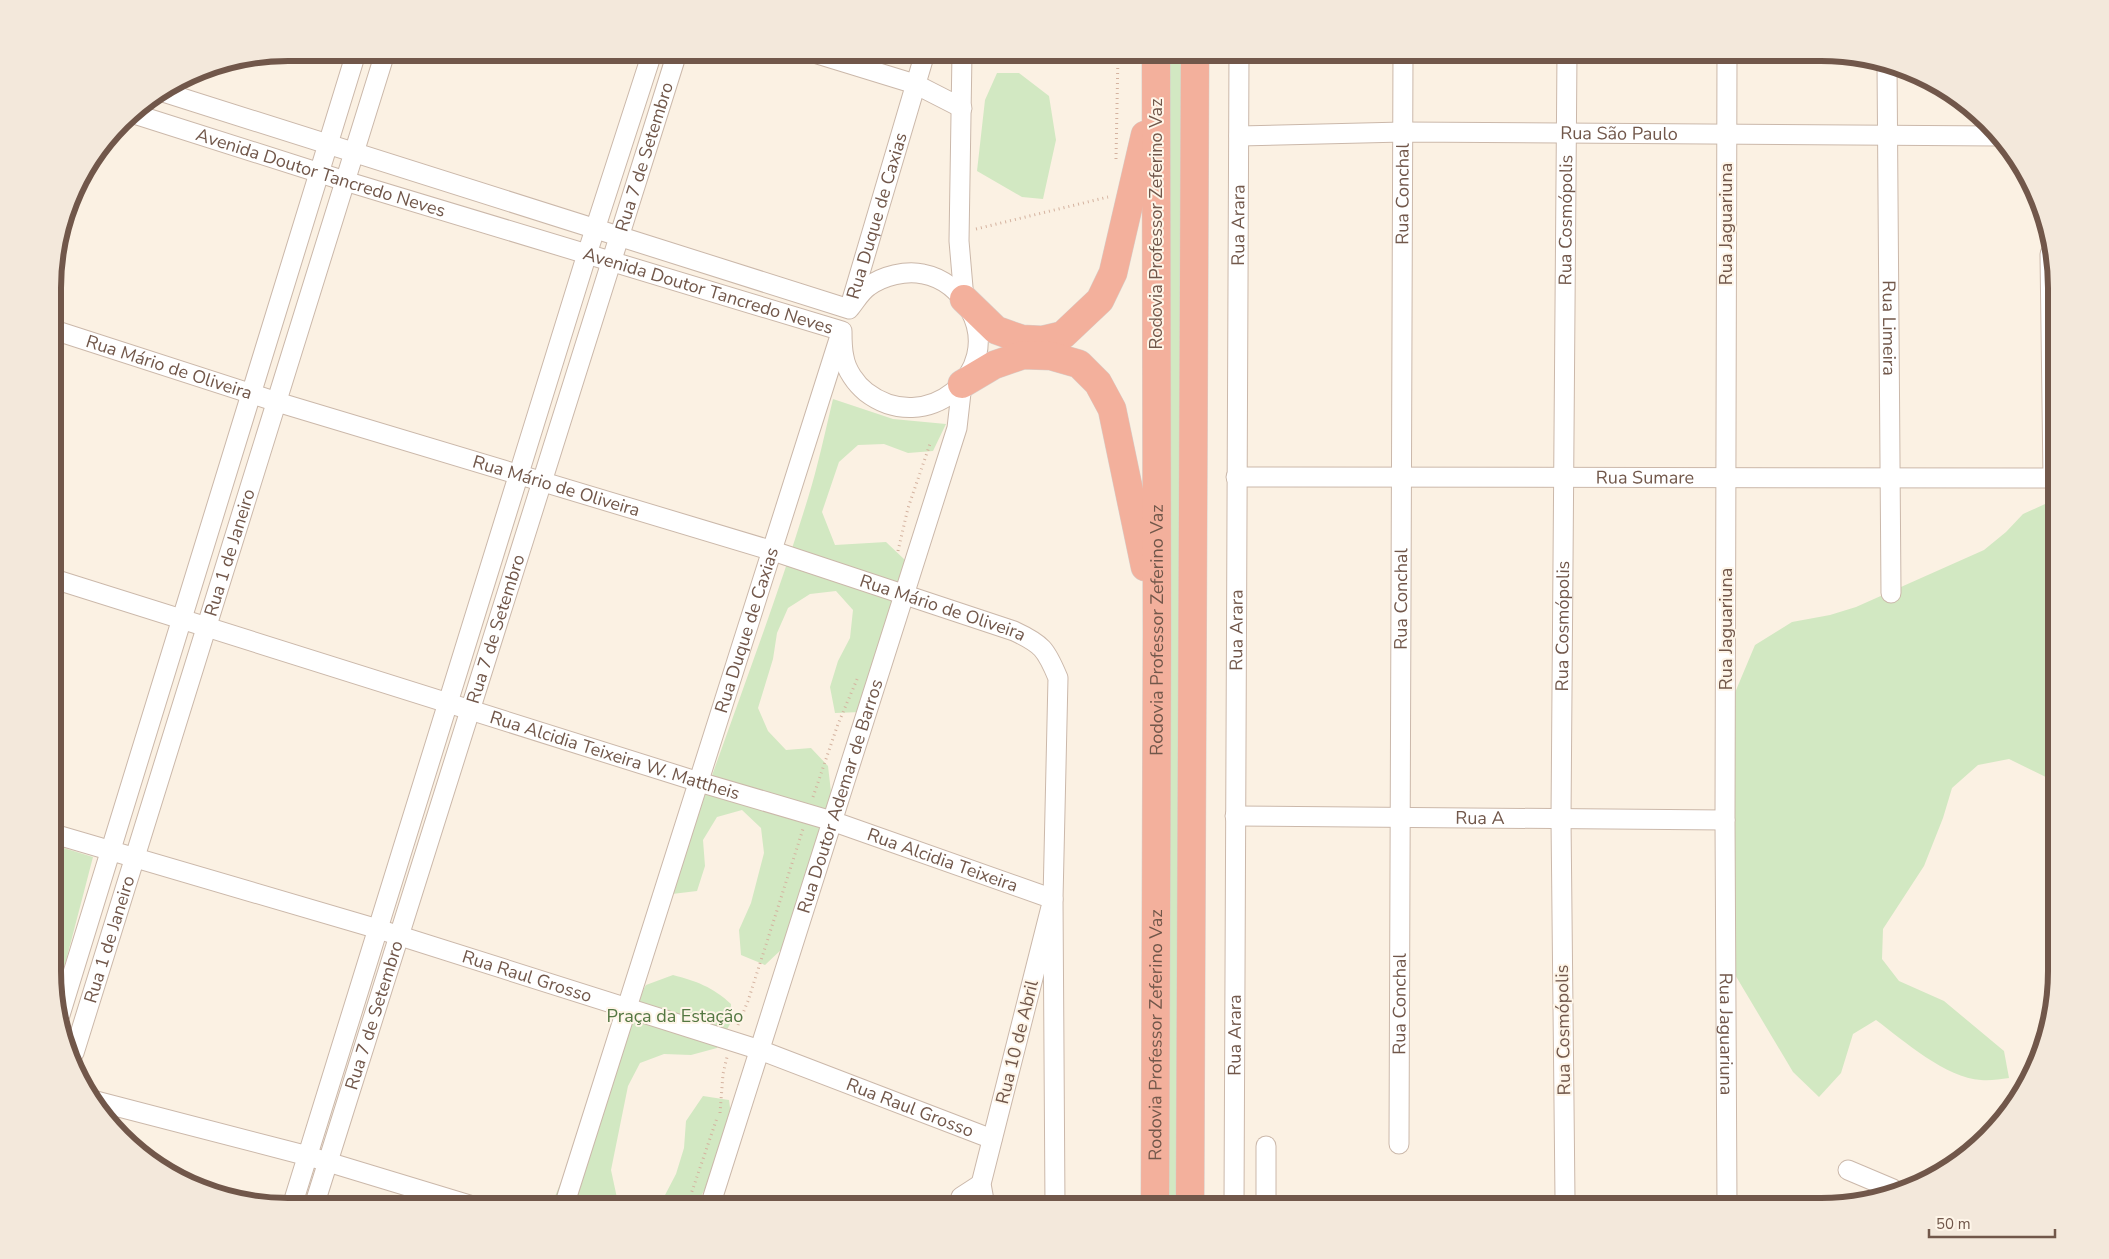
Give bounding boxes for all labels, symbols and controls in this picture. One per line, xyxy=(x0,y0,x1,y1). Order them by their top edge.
street label: Rua 7 de Setembro xyxy=(610,79,679,234)
street label: Rodovia Professor Zeferino Vaz xyxy=(1144,99,1168,349)
street label: Rua São Paulo xyxy=(1560,121,1678,146)
street label: Avenida Doutor Tancredo Neves xyxy=(193,122,449,223)
street label: Rua Duque de Caxias xyxy=(841,130,913,302)
street label: Rua Conchal xyxy=(1390,143,1415,245)
street label: Rua Cosmópolis xyxy=(1553,155,1578,285)
street label: Rua Jaguariuna xyxy=(1714,163,1738,285)
street label: Rua Arara xyxy=(1226,184,1250,266)
street label: Avenida Doutor Tancredo Neves xyxy=(580,242,836,340)
street label: Rua Limeira xyxy=(1877,280,1901,376)
street label: Rua Mário de Oliveira xyxy=(83,329,255,405)
street label: Rua Mário de Oliveira xyxy=(470,449,643,522)
street label: Rua Sumare xyxy=(1596,465,1694,490)
street label: Rua 1 de Janeiro xyxy=(199,486,261,619)
street label: Rodovia Professor Zeferino Vaz xyxy=(1145,504,1169,756)
street label: Rua Duque de Caxias xyxy=(709,544,784,716)
street label: Rua Conchal xyxy=(1389,548,1413,650)
street label: Rua 7 de Setembro xyxy=(461,551,530,707)
street label: Rua Cosmópolis xyxy=(1550,561,1575,691)
street label: Rua Jaguariuna xyxy=(1714,568,1738,690)
street label: Rua Mário de Oliveira xyxy=(857,569,1030,647)
street label: Rua Arara xyxy=(1224,589,1249,671)
street label: Rua Doutor Ademar de Barros xyxy=(792,676,889,916)
street label: Rua Alcidia Teixeira W. Mattheis xyxy=(487,705,743,805)
street label: Rua A xyxy=(1455,806,1505,830)
street label: Rua Alcidia Teixeira xyxy=(864,822,1021,898)
street label: Rua 1 de Janeiro xyxy=(78,873,140,1006)
street label: Rodovia Professor Zeferino Vaz xyxy=(1143,909,1168,1161)
street label: Rua 7 de Setembro xyxy=(339,938,409,1093)
street label: Rua Raul Grosso xyxy=(459,944,595,1008)
street label: Rua Conchal xyxy=(1387,953,1412,1055)
street label: Rua Cosmópolis xyxy=(1550,965,1576,1095)
street label: Rua Jaguariuna xyxy=(1714,973,1738,1095)
street label: Rua 10 de Abril xyxy=(990,977,1044,1106)
street label: Rua Arara xyxy=(1223,994,1247,1076)
park label: Praça da Estação xyxy=(607,1004,743,1028)
street label: Rua Raul Grosso xyxy=(843,1072,977,1143)
scale bar xyxy=(1929,1206,2055,1238)
text: 50 m xyxy=(1936,1214,1971,1234)

